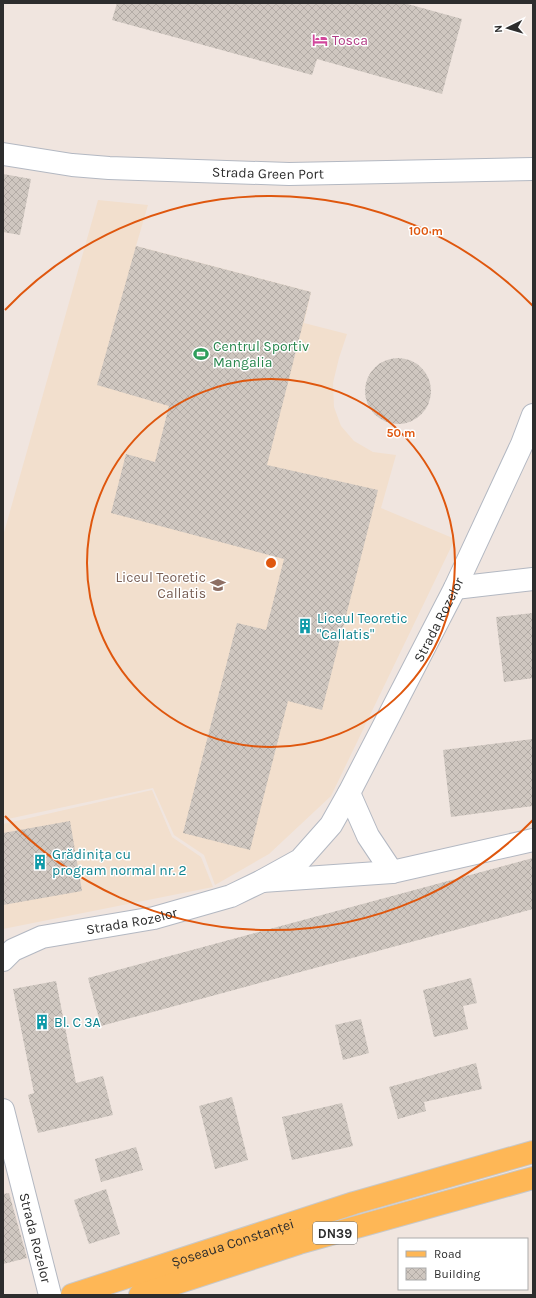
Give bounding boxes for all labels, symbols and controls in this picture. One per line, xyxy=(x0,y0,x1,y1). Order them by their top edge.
north arrow xyxy=(488,8,528,48)
text: N xyxy=(492,24,505,33)
hotel icon: Tosca xyxy=(311,31,329,49)
place label: Tosca xyxy=(332,32,368,49)
street label: Strada Green Port xyxy=(212,163,324,183)
text: 100 m xyxy=(409,224,443,238)
place label: Centrul Sportiv Mangalia xyxy=(213,338,309,371)
sports icon: Centrul Sportiv Mangalia xyxy=(192,345,210,363)
text: 50 m xyxy=(387,426,416,440)
centre of rings xyxy=(264,556,278,570)
place label: Liceul Teoretic Callatis xyxy=(115,569,206,602)
street label: Strada Rozelor xyxy=(410,574,468,665)
school or university icon: Liceul Teoretic Callatis xyxy=(209,576,227,594)
place label: Liceul Teoretic "Callatis" xyxy=(317,610,408,643)
building icon: Liceul Teoretic "Callatis" xyxy=(296,617,314,635)
place label: Grădinița cu program normal nr. 2 xyxy=(52,846,187,879)
building icon: Grădinița cu program normal nr. 2 xyxy=(31,853,49,871)
street label: Strada Rozelor xyxy=(85,904,180,938)
building icon: Bl. C 3A xyxy=(33,1013,51,1031)
place label: Bl. C 3A xyxy=(54,1014,101,1031)
street label: Strada Rozelor xyxy=(15,1191,55,1286)
street label: Șoseaua Constanței xyxy=(169,1215,296,1271)
road number: DN39 xyxy=(313,1222,357,1244)
legend xyxy=(398,1238,528,1290)
text: Road xyxy=(434,1247,462,1261)
text: Building xyxy=(434,1267,481,1281)

